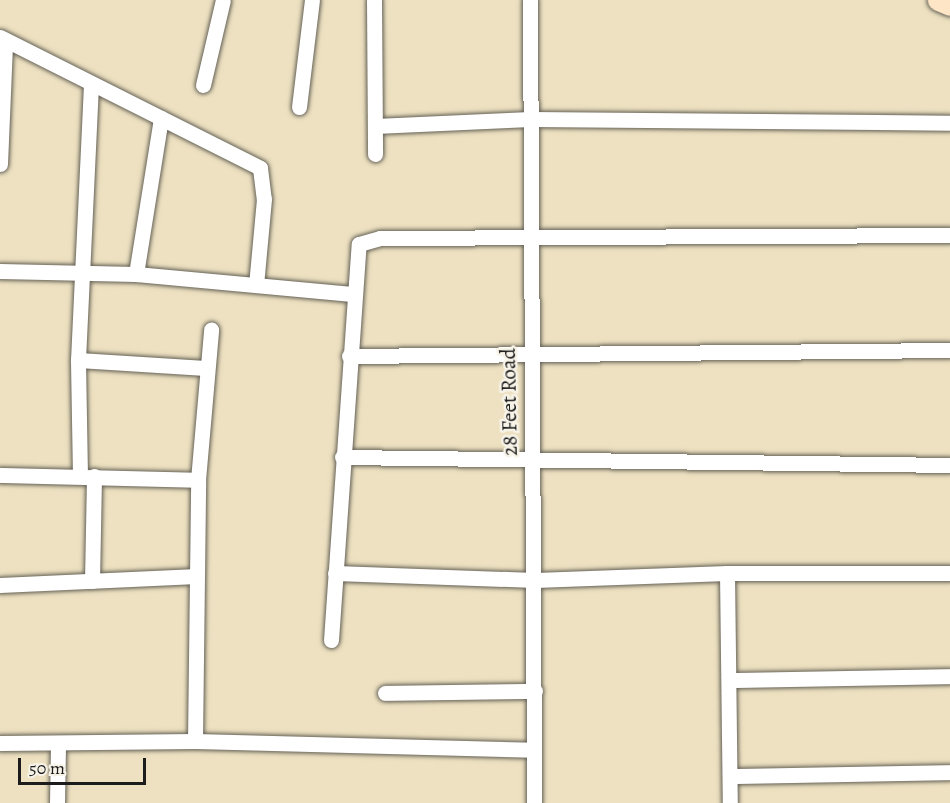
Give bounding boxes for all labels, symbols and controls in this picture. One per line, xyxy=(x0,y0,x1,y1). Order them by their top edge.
street label: 28 Feet Road xyxy=(495,348,523,456)
scale bar xyxy=(21,746,148,784)
text: 50 m xyxy=(29,756,65,780)

